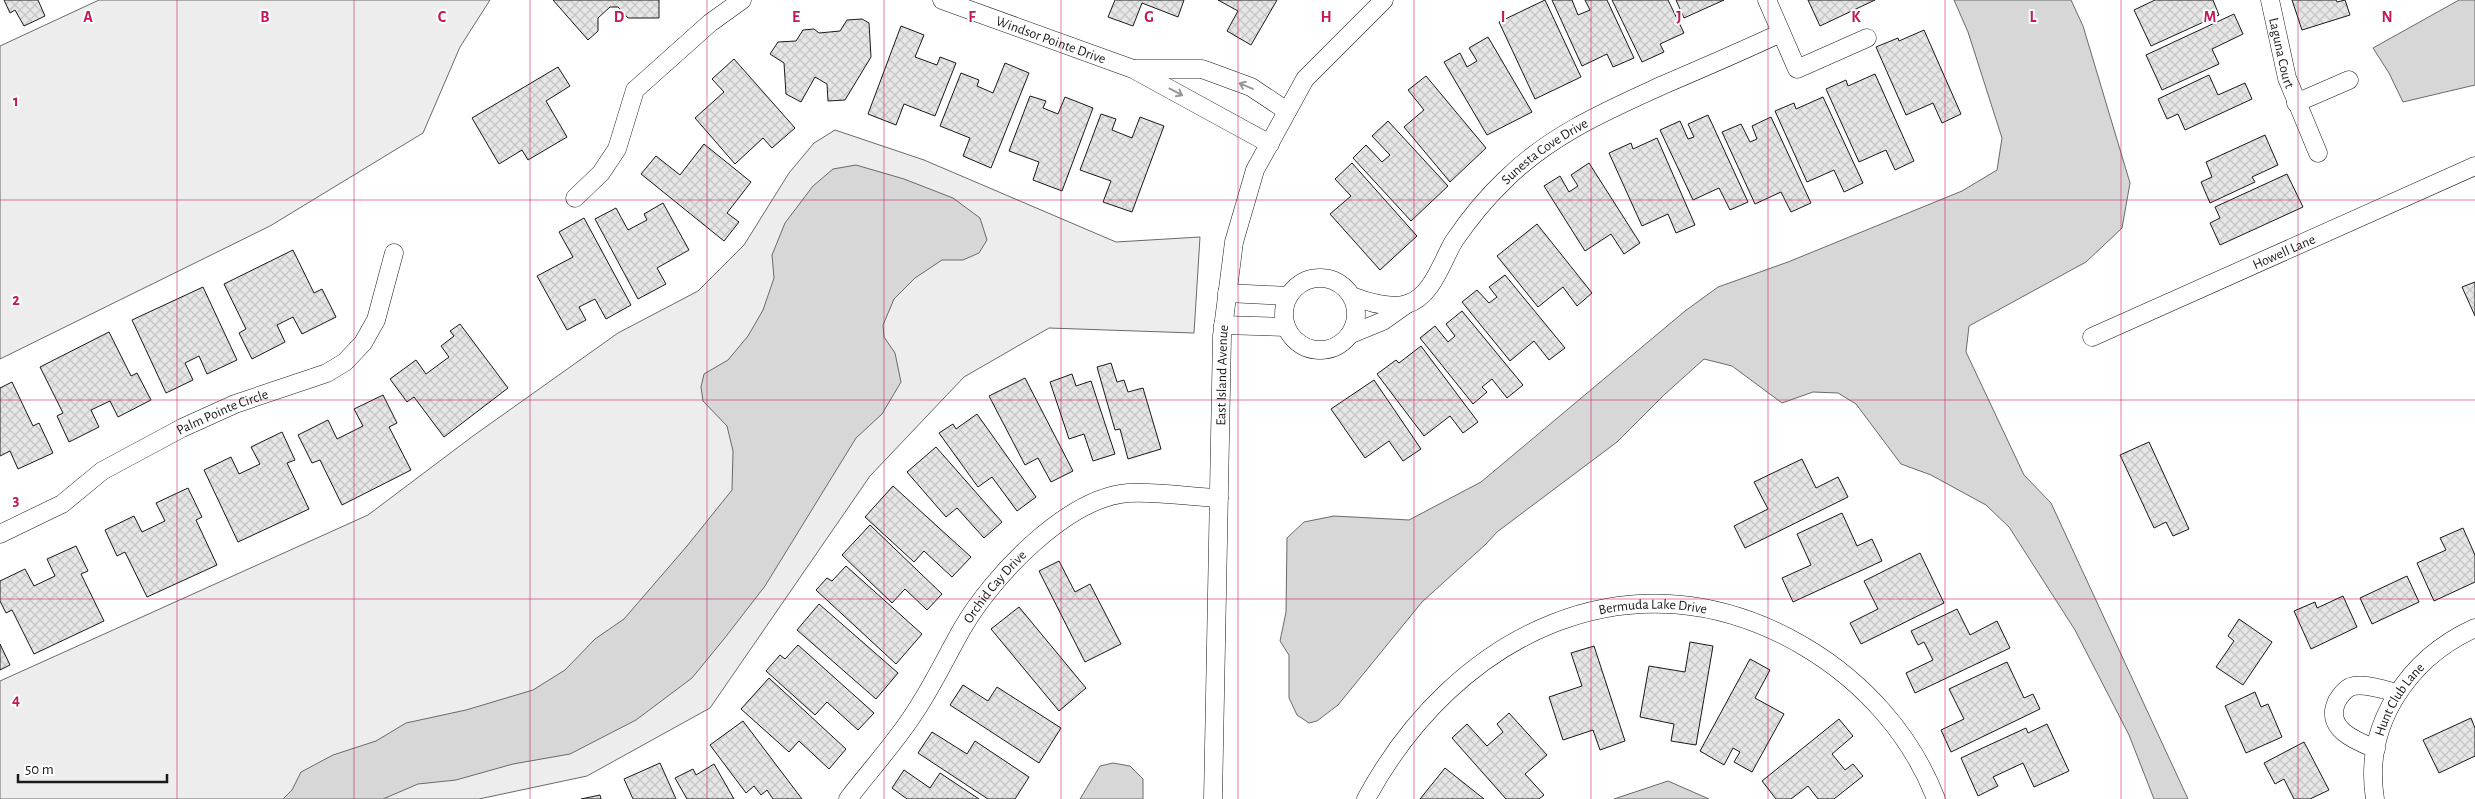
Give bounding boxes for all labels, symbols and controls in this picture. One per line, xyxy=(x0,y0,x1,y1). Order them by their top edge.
text: A xyxy=(83,9,93,25)
text: B xyxy=(260,9,270,25)
text: C xyxy=(438,9,447,25)
text: D xyxy=(614,9,625,25)
text: E xyxy=(792,9,800,25)
text: F xyxy=(968,9,976,25)
text: G xyxy=(1144,9,1154,25)
text: H xyxy=(1320,9,1332,25)
text: I xyxy=(1501,9,1505,25)
text: J xyxy=(1676,9,1682,25)
text: K xyxy=(1851,9,1861,25)
text: L xyxy=(2030,9,2037,25)
text: M xyxy=(2204,9,2216,25)
text: N xyxy=(2381,9,2393,25)
street label: Windsor Pointe Drive xyxy=(994,14,1107,67)
street label: Laguna Court xyxy=(2266,16,2297,91)
one-way arrow xyxy=(1239,80,1254,90)
one-way arrow xyxy=(1168,87,1183,97)
text: 1 xyxy=(13,93,19,109)
street label: Sunesta Cove Drive xyxy=(1499,116,1590,187)
street label: Howell Lane xyxy=(2251,232,2318,272)
text: 2 xyxy=(12,292,20,308)
street label: East Island Avenue xyxy=(1214,324,1231,426)
street label: Palm Pointe Circle xyxy=(174,387,270,438)
text: 3 xyxy=(13,492,20,508)
street label: Orchid Cay Drive xyxy=(961,548,1029,626)
street label: Bermuda Lake Drive xyxy=(1597,598,1708,617)
street label: Hunt Club Lane xyxy=(2373,660,2427,738)
text: 4 xyxy=(12,692,20,708)
scale bar xyxy=(18,752,166,784)
text: 50 m xyxy=(25,762,54,777)

